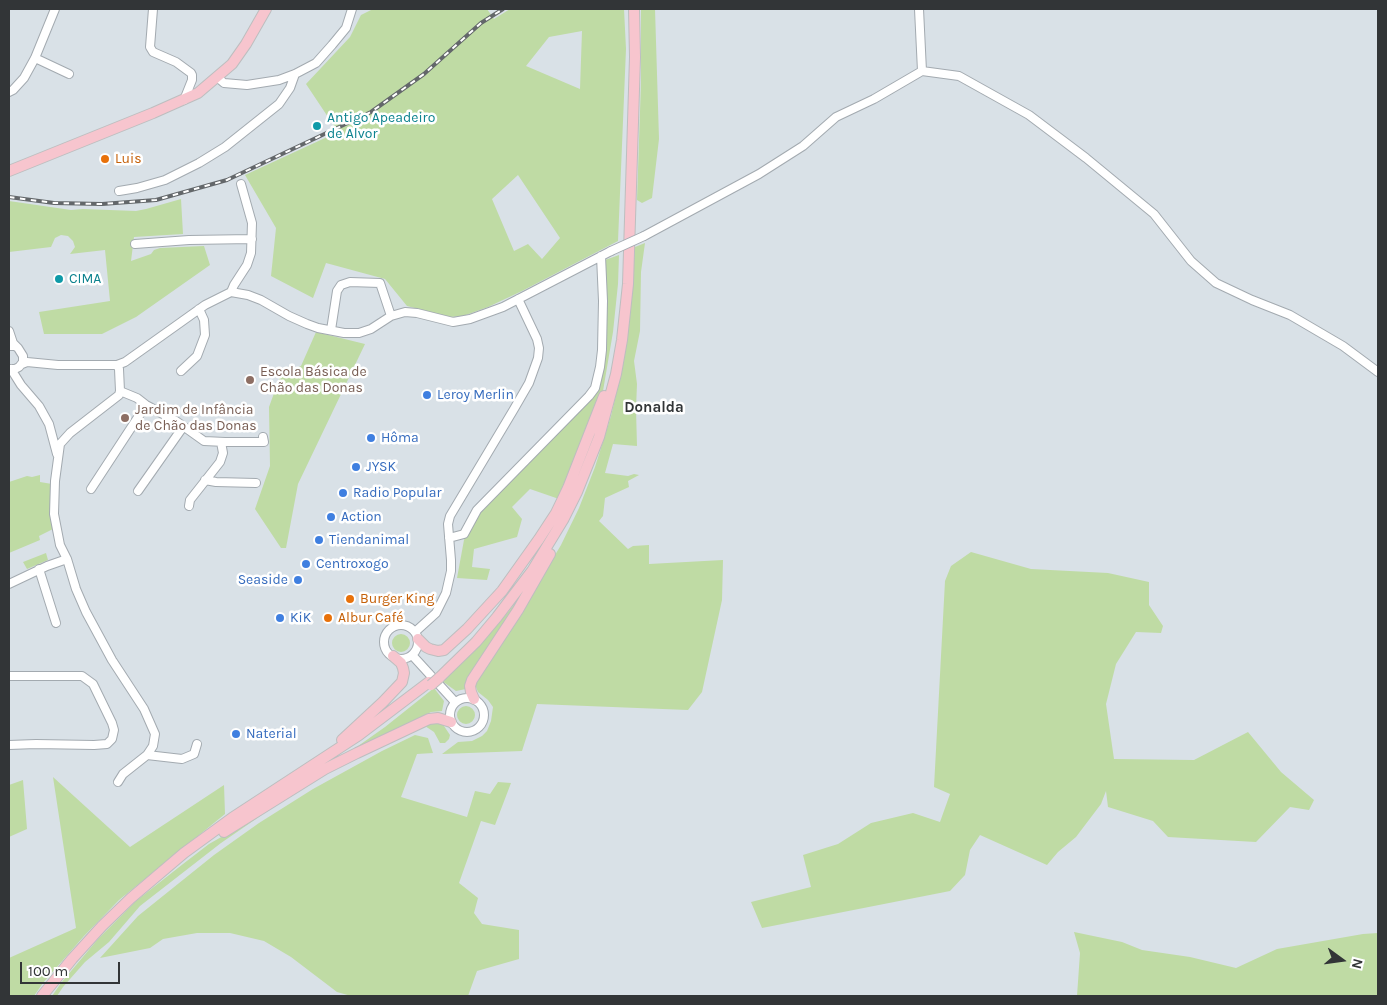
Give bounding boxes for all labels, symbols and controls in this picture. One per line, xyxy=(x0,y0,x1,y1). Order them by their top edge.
place label: Antigo Apeadeiro de Alvor xyxy=(327,110,435,142)
marker: Antigo Apeadeiro de Alvor xyxy=(311,120,323,132)
place label: Luis xyxy=(115,151,142,167)
marker: Luis xyxy=(99,153,111,165)
place label: CIMA xyxy=(69,271,101,287)
marker: CIMA xyxy=(53,273,65,285)
place label: Escola Básica de Chão das Donas xyxy=(260,364,367,397)
marker: Escola Básica de Chão das Donas xyxy=(244,374,256,386)
place label: Leroy Merlin xyxy=(437,387,514,403)
marker: Leroy Merlin xyxy=(421,389,433,401)
district label: Donalda xyxy=(624,399,684,417)
place label: Jardim de Infância de Chão das Donas xyxy=(135,402,257,434)
marker: Jardim de Infância de Chão das Donas xyxy=(119,412,131,424)
place label: Hôma xyxy=(381,430,419,446)
marker: Hôma xyxy=(365,432,377,444)
place label: JYSK xyxy=(366,459,396,475)
marker: JYSK xyxy=(350,461,362,473)
place label: Radio Popular xyxy=(353,485,441,501)
marker: Radio Popular xyxy=(337,487,349,499)
place label: Action xyxy=(341,509,382,525)
marker: Action xyxy=(325,511,337,523)
place label: Tiendanimal xyxy=(329,532,409,548)
marker: Tiendanimal xyxy=(313,534,325,546)
place label: Centroxogo xyxy=(316,556,389,572)
marker: Centroxogo xyxy=(300,558,312,570)
place label: Seaside xyxy=(238,572,288,588)
marker: Seaside xyxy=(292,574,304,586)
place label: Burger King xyxy=(360,591,435,607)
marker: Burger King xyxy=(344,593,356,605)
place label: KiK xyxy=(290,610,311,626)
place label: Albur Café xyxy=(338,610,403,626)
marker: KiK xyxy=(274,612,286,624)
marker: Albur Café xyxy=(322,612,334,624)
place label: Naterial xyxy=(246,726,297,742)
marker: Naterial xyxy=(230,728,242,740)
north arrow xyxy=(1317,935,1367,985)
scale bar xyxy=(22,952,122,984)
text: N xyxy=(1348,957,1367,971)
text: 100 m xyxy=(28,962,68,980)

